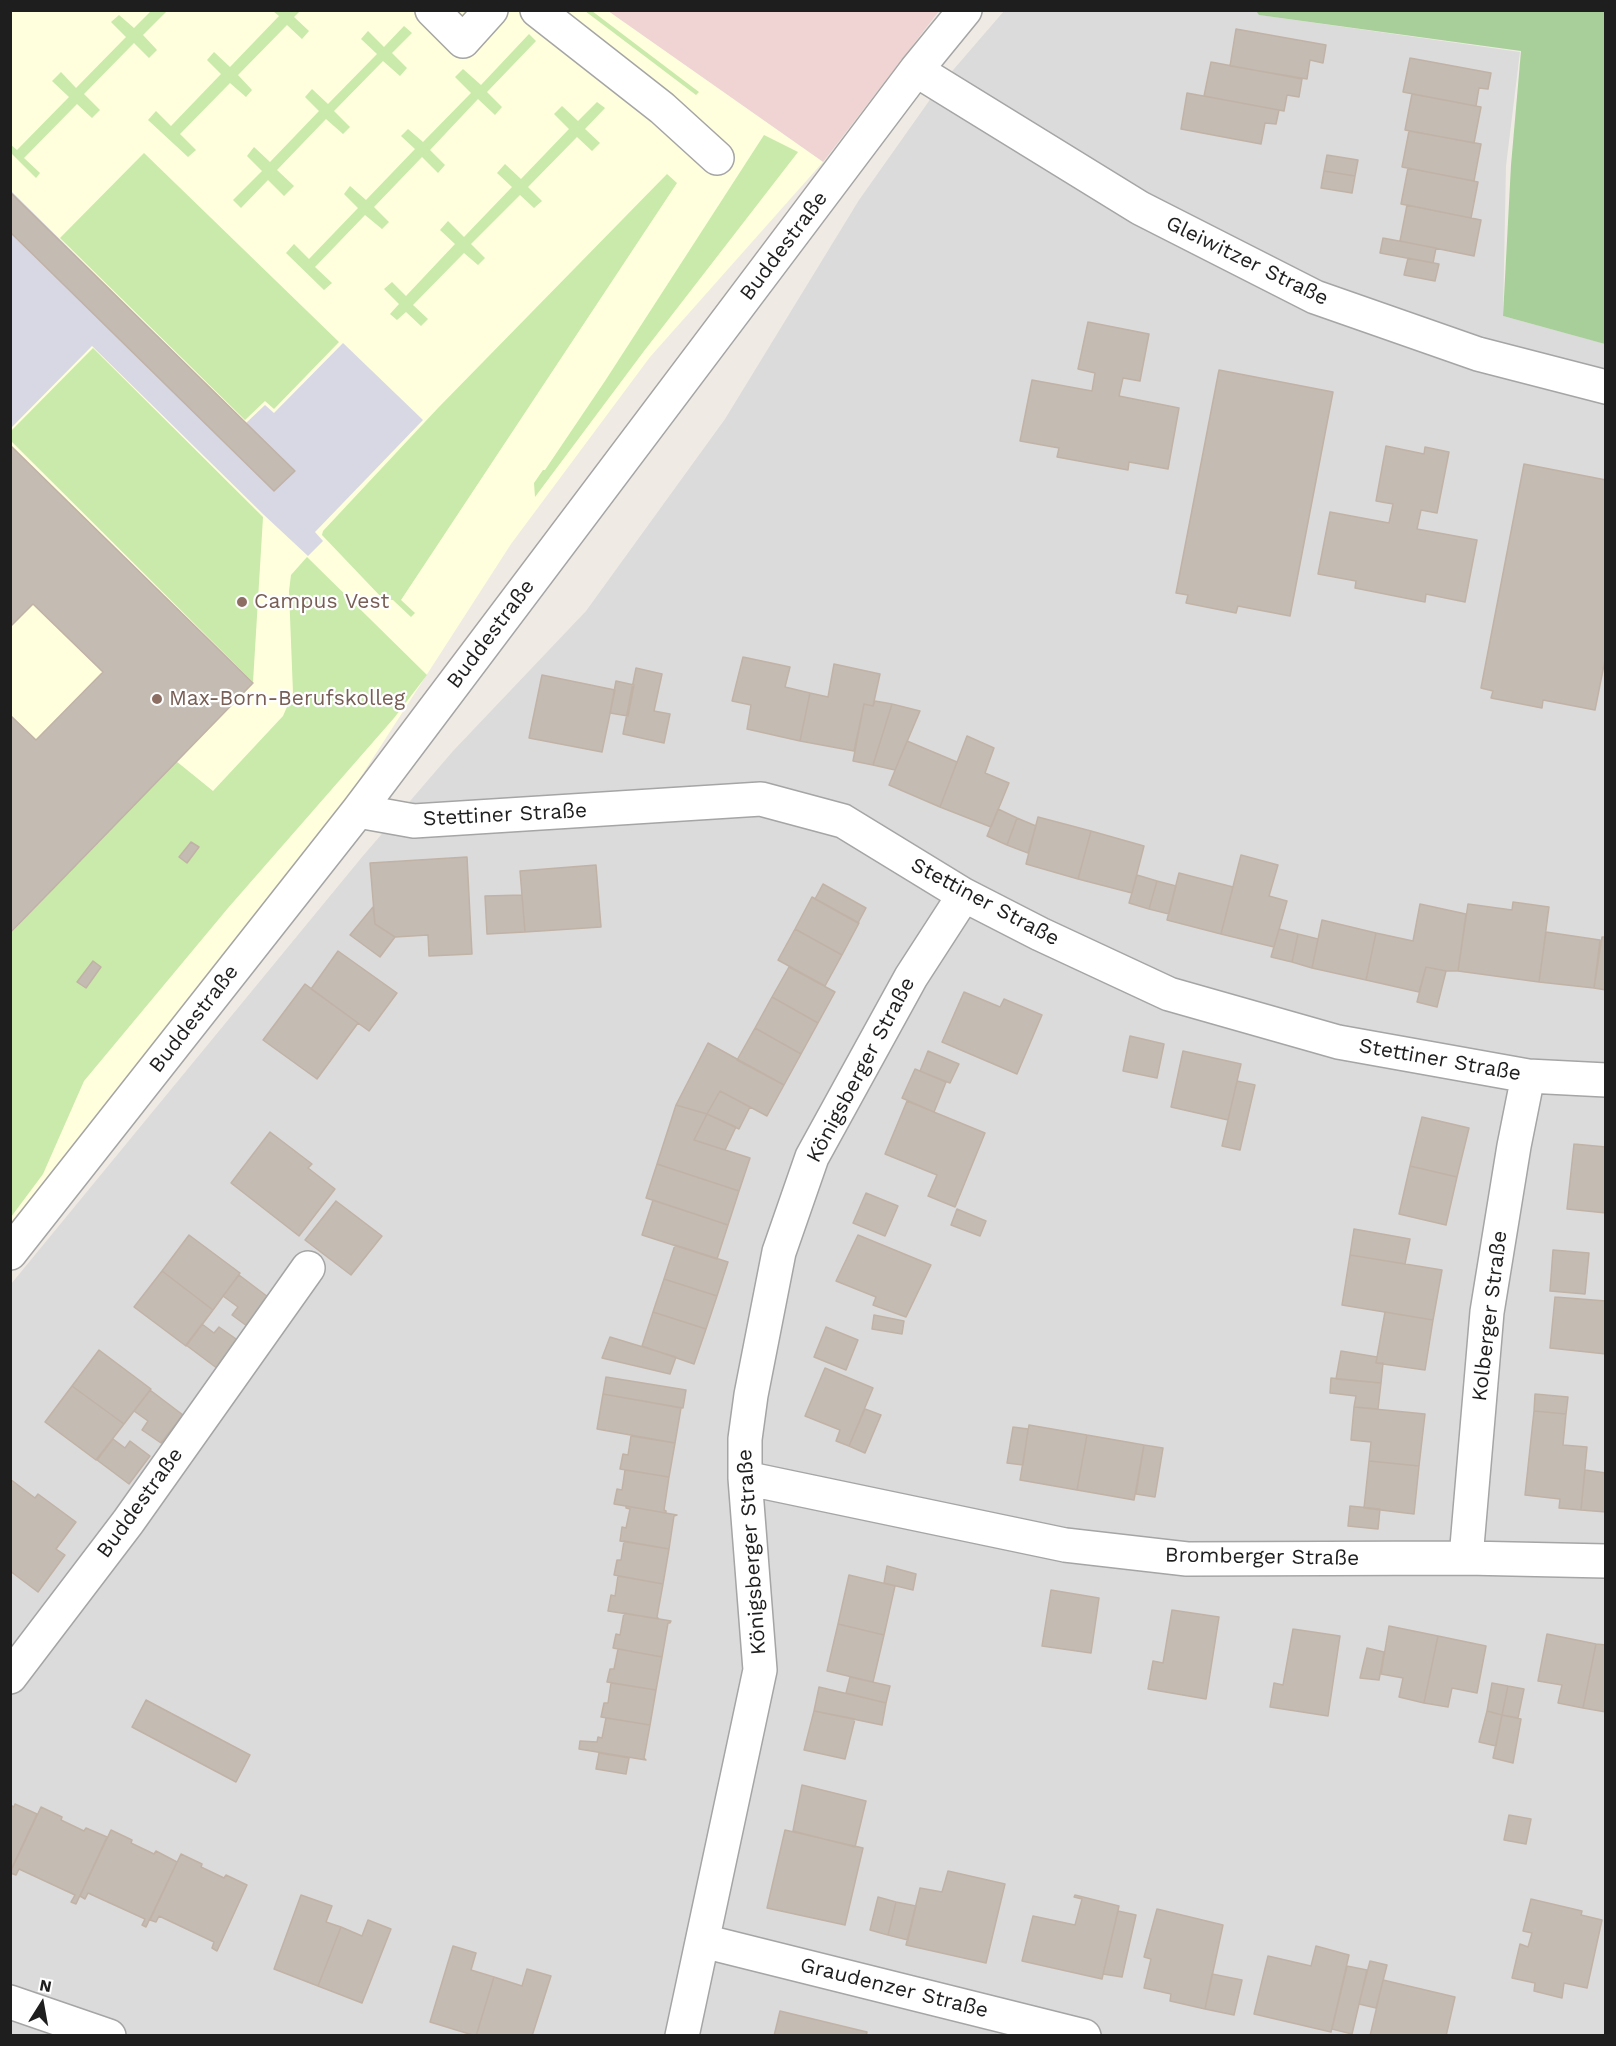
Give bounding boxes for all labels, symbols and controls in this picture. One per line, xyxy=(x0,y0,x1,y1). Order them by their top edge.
street label: Buddestraße xyxy=(735,186,833,306)
street label: Gleiwitzer Straße xyxy=(1162,211,1332,311)
street label: Buddestraße xyxy=(442,574,540,694)
place label: Campus Vest xyxy=(254,589,389,615)
marker: Campus Vest xyxy=(235,595,249,609)
place label: Max-Born-Berufskolleg xyxy=(169,686,405,712)
marker: Max-Born-Berufskolleg xyxy=(150,692,164,706)
street label: Stettiner Straße xyxy=(422,798,588,832)
street label: Stettiner Straße xyxy=(907,852,1063,952)
street label: Buddestraße xyxy=(144,960,244,1078)
street label: Königsberger Straße xyxy=(801,973,921,1167)
street label: Stettiner Straße xyxy=(1357,1033,1523,1087)
street label: Kolberger Straße xyxy=(1467,1229,1513,1403)
street label: Buddestraße xyxy=(92,1443,188,1563)
street label: Königsberger Straße xyxy=(732,1448,772,1656)
street label: Bromberger Straße xyxy=(1165,1543,1359,1571)
street label: Graudenzer Straße xyxy=(797,1952,991,2024)
north arrow xyxy=(12,1974,72,2034)
text: N xyxy=(38,1975,53,1996)

